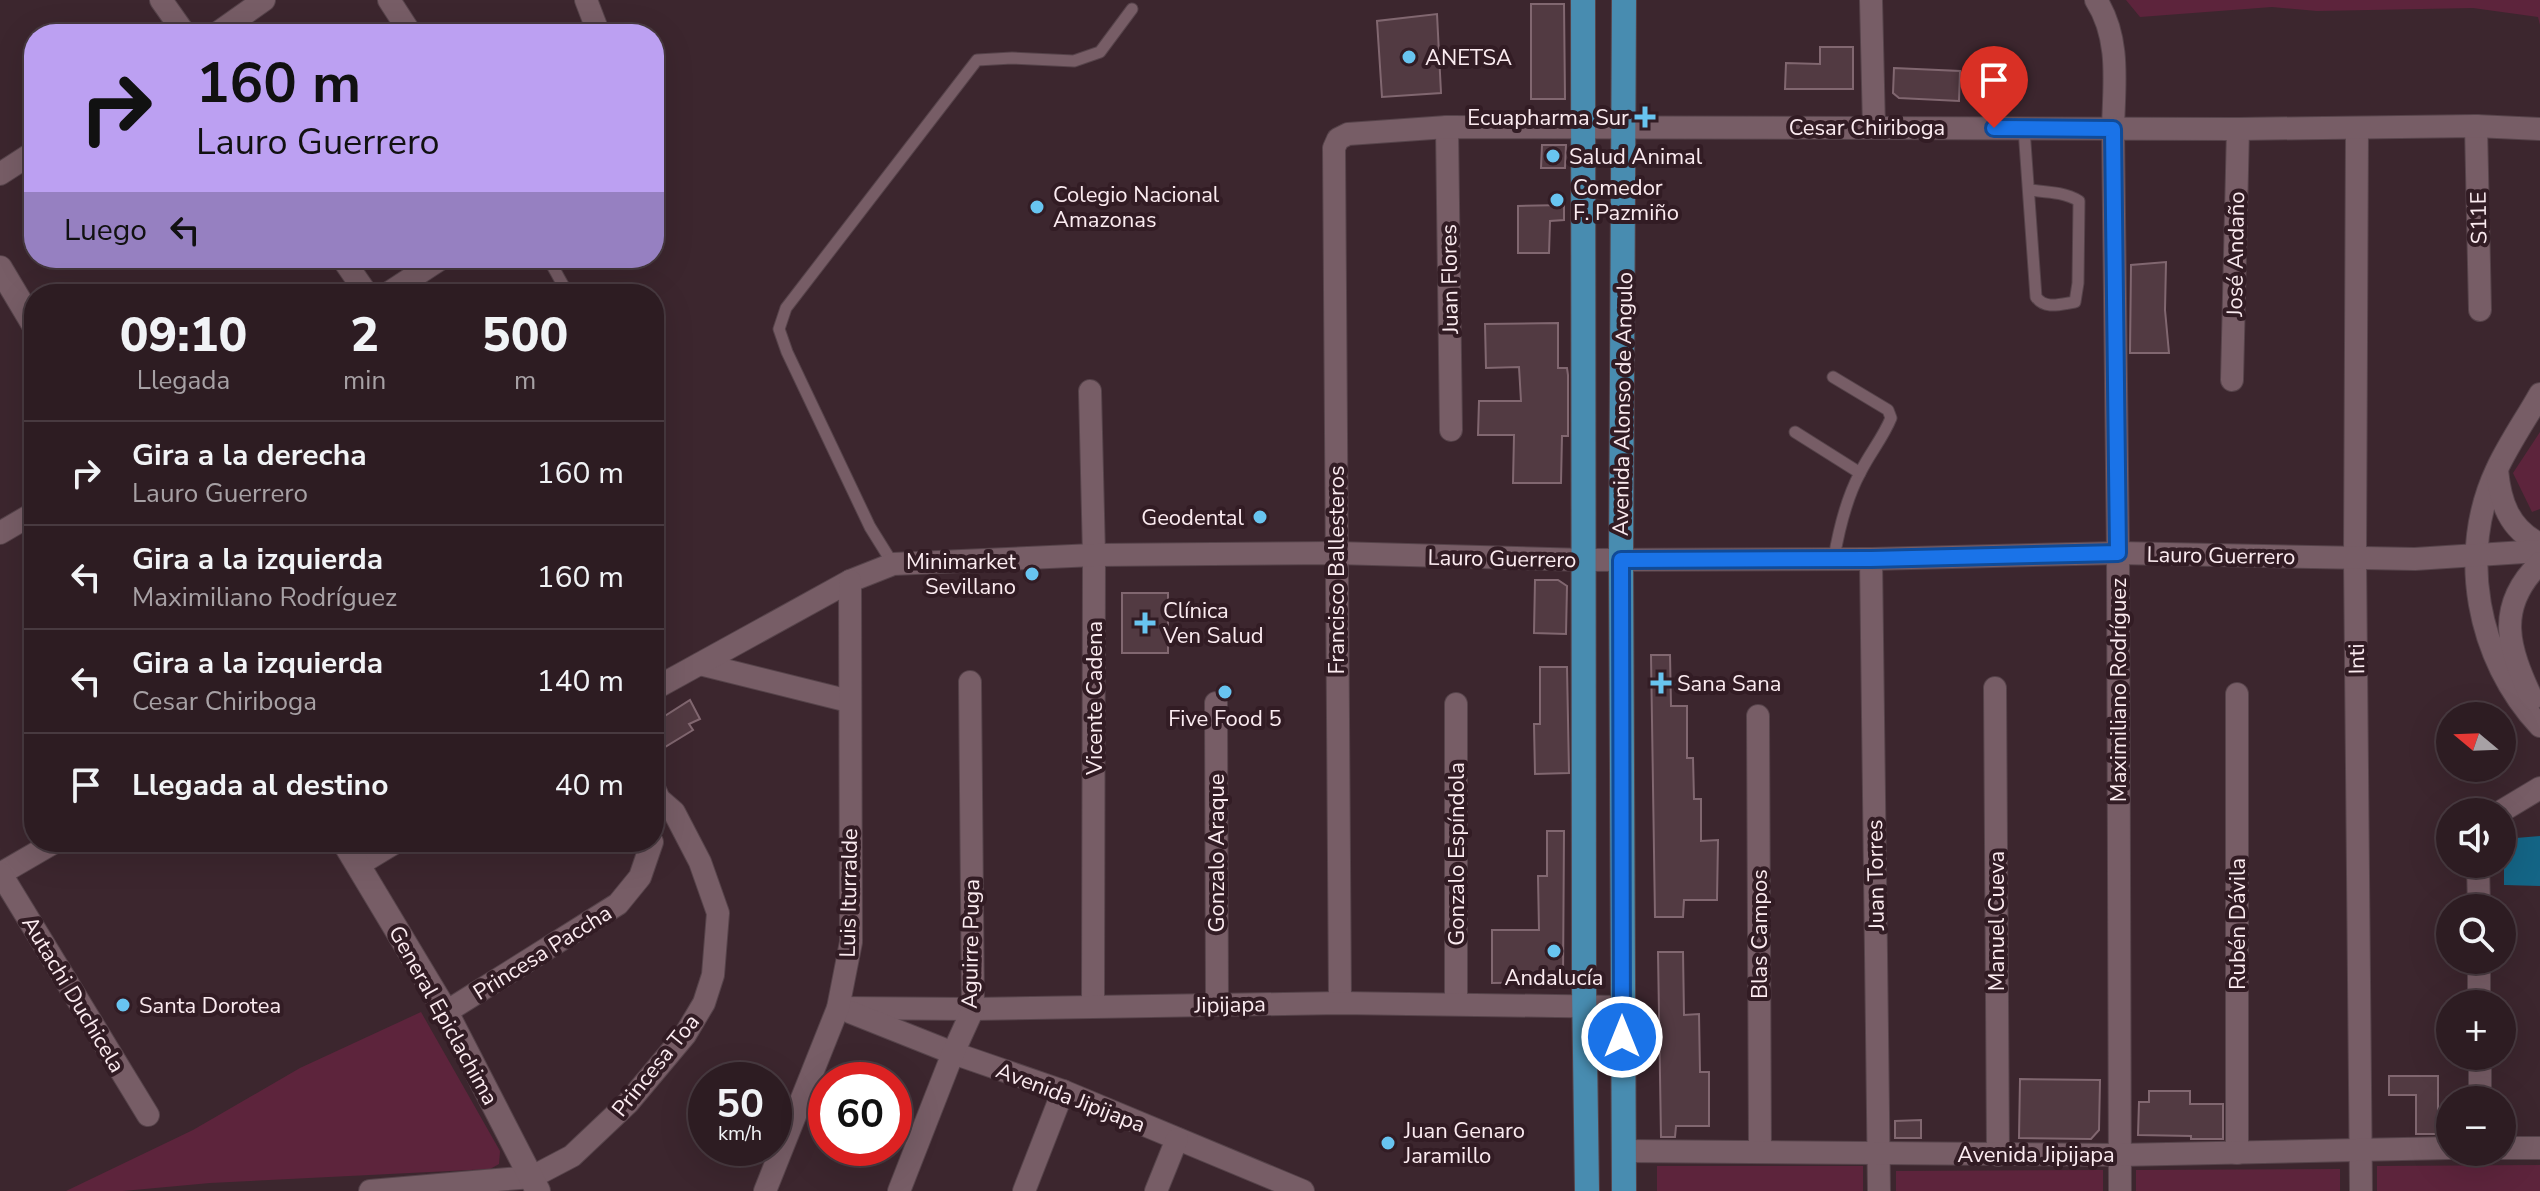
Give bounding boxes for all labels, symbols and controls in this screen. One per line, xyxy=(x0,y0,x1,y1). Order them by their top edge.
place label: ANETSA xyxy=(1425,43,1512,73)
text: 160 m xyxy=(196,45,361,122)
pin xyxy=(1960,46,2028,128)
marker: ANETSA xyxy=(1400,48,1418,66)
icon: right xyxy=(64,56,168,160)
icon: arrive xyxy=(1972,58,2016,102)
place label: Ecuapharma Sur xyxy=(1467,103,1629,133)
marker: Ecuapharma Sur xyxy=(1636,108,1654,126)
street label: Cesar Chiriboga xyxy=(1789,113,1945,143)
text: Lauro Guerrero xyxy=(196,118,440,167)
place label: Salud Animal xyxy=(1569,142,1703,172)
marker: Salud Animal xyxy=(1544,147,1562,165)
place label: Comedor F. Pazmiño xyxy=(1573,173,1679,228)
place label: Colegio Nacional Amazonas xyxy=(1053,180,1220,235)
marker: Comedor F. Pazmiño xyxy=(1548,191,1566,209)
street label: José Andaño xyxy=(2220,191,2252,318)
street label: S11E xyxy=(2464,191,2494,245)
marker: Colegio Nacional Amazonas xyxy=(1028,198,1046,216)
icon: left xyxy=(163,208,207,252)
text: Luego xyxy=(64,210,147,251)
street label: Juan Flores xyxy=(1434,224,1466,335)
street label: Avenida Alonso de Angulo xyxy=(1606,272,1640,536)
text: 09:10 xyxy=(120,302,247,368)
text: 2 xyxy=(350,302,379,368)
text: 500 xyxy=(482,302,568,368)
text: Llegada xyxy=(137,363,230,398)
text: min xyxy=(343,363,386,398)
text: m xyxy=(514,363,536,398)
text: Gira a la derecha xyxy=(132,435,367,476)
icon: right xyxy=(64,451,108,495)
text: 160 m xyxy=(537,453,624,494)
street label: Francisco Ballesteros xyxy=(1322,466,1352,674)
text: Lauro Guerrero xyxy=(132,476,308,511)
place label: Geodental xyxy=(1141,503,1244,533)
marker: Geodental xyxy=(1251,508,1269,526)
text: Gira a la izquierda xyxy=(132,539,383,580)
street label: Lauro Guerrero xyxy=(2146,540,2296,572)
street label: Lauro Guerrero xyxy=(1427,543,1577,575)
place label: Minimarket Sevillano xyxy=(906,547,1016,602)
icon: left xyxy=(64,555,108,599)
text: 160 m xyxy=(537,557,624,598)
marker: Minimarket Sevillano xyxy=(1023,565,1041,583)
street label: Maximiliano Rodríguez xyxy=(2104,578,2134,802)
text: Maximiliano Rodríguez xyxy=(132,580,397,615)
place label: Clínica Ven Salud xyxy=(1162,596,1264,651)
marker: Clínica Ven Salud xyxy=(1134,612,1156,634)
street label: Vicente Cadena xyxy=(1080,621,1110,776)
text: Gira a la izquierda xyxy=(132,643,383,684)
street label: Inti xyxy=(2342,643,2372,675)
icon: left xyxy=(64,659,108,703)
text: 140 m xyxy=(537,661,624,702)
place label: Sana Sana xyxy=(1677,669,1781,699)
marker: Sana Sana xyxy=(1652,674,1670,692)
marker: Five Food 5 xyxy=(1216,683,1234,701)
text: Cesar Chiriboga xyxy=(132,684,317,719)
north arrow xyxy=(2436,702,2516,782)
map controls xyxy=(2436,702,2516,1166)
place label: Five Food 5 xyxy=(1168,704,1282,734)
street label: Gonzalo Espíndola xyxy=(1442,762,1472,946)
icon: arrive xyxy=(64,763,108,807)
text: Llegada al destino xyxy=(132,765,388,806)
text: 40 m xyxy=(555,765,624,806)
street label: Gonzalo Araque xyxy=(1202,773,1232,933)
button: sound xyxy=(2436,798,2516,878)
street label: Juan Torres xyxy=(1860,819,1892,932)
street label: Luis Iturralde xyxy=(833,828,865,958)
street label: Manuel Cueva xyxy=(1982,851,2012,991)
street label: Rubén Dávila xyxy=(2223,858,2253,990)
street label: Blas Campos xyxy=(1745,869,1775,999)
street label: Aguirre Puga xyxy=(955,879,987,1009)
button: search xyxy=(2436,894,2516,974)
street label: Princesa Paccha xyxy=(468,898,618,1007)
street label: Autachi Duchicela xyxy=(15,911,132,1078)
street label: General Epiclachima xyxy=(381,920,505,1111)
marker: Andalucía xyxy=(1545,942,1563,960)
place label: Andalucía xyxy=(1505,963,1603,993)
street label: Jipijapa xyxy=(1193,989,1266,1021)
button: + xyxy=(2436,990,2516,1070)
place label: Santa Dorotea xyxy=(139,991,281,1021)
position arrow xyxy=(1580,995,1664,1079)
marker: Santa Dorotea xyxy=(114,996,132,1014)
street label: Princesa Toa xyxy=(605,1008,707,1123)
street label: Avenida Jipijapa xyxy=(992,1056,1150,1140)
speed limit sign: 60 xyxy=(808,1062,912,1166)
text: 50 xyxy=(716,1077,764,1131)
button: − xyxy=(2436,1086,2516,1166)
place label: Juan Genaro Jaramillo xyxy=(1403,1116,1525,1171)
text: km/h xyxy=(718,1120,762,1147)
marker: Juan Genaro Jaramillo xyxy=(1379,1134,1397,1152)
street label: Avenida Jipijapa xyxy=(1957,1140,2115,1170)

